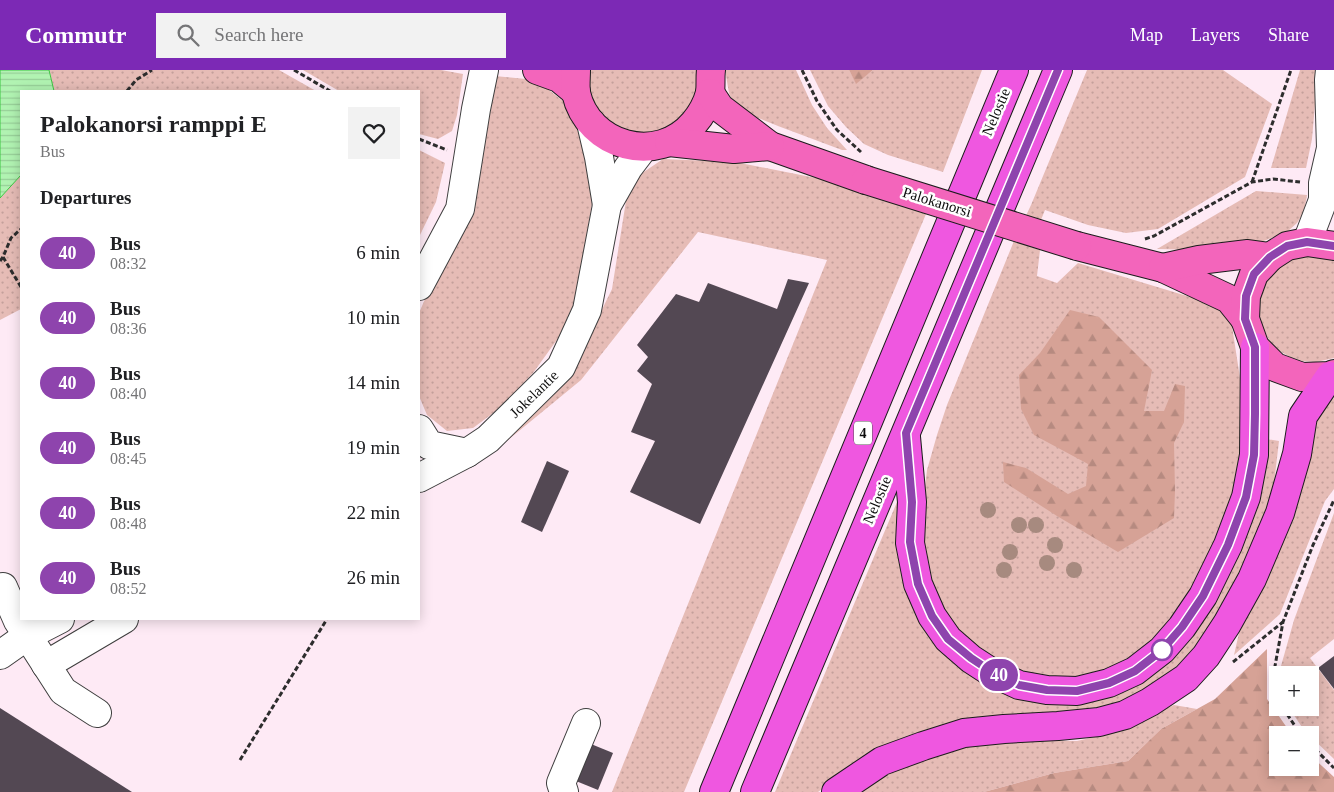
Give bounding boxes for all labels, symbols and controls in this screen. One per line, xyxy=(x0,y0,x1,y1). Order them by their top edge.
search box xyxy=(156,13,506,58)
icon: search xyxy=(174,21,202,49)
text: Commutr xyxy=(25,22,126,48)
text: Search here xyxy=(214,24,303,45)
text: Map xyxy=(1130,25,1163,45)
text: Layers xyxy=(1191,25,1240,45)
text: Share xyxy=(1268,25,1309,45)
street label: Nelostie xyxy=(979,86,1013,138)
button: heart xyxy=(348,107,400,159)
text: Palokanorsi ramppi E xyxy=(40,111,267,137)
text: Bus xyxy=(40,143,65,160)
street label: Palokanorsi xyxy=(901,184,973,220)
text: Departures xyxy=(40,187,131,208)
text: Bus xyxy=(110,233,141,254)
text: 6 min xyxy=(356,242,400,263)
text: 40 xyxy=(59,243,77,263)
text: 08:32 xyxy=(110,255,146,272)
text: Bus xyxy=(110,298,141,319)
text: 10 min xyxy=(347,307,400,328)
text: 40 xyxy=(59,308,77,328)
text: 08:36 xyxy=(110,320,146,337)
text: Bus xyxy=(110,363,141,384)
street label: Jokelantie xyxy=(507,367,562,421)
text: 14 min xyxy=(347,372,400,393)
text: 40 xyxy=(59,373,77,393)
text: 08:40 xyxy=(110,385,146,402)
road number: 4 xyxy=(854,422,872,444)
text: Bus xyxy=(110,428,141,449)
text: 19 min xyxy=(347,437,400,458)
text: 40 xyxy=(59,438,77,458)
text: 08:45 xyxy=(110,450,146,467)
street label: Nelostie xyxy=(860,474,894,526)
text: Bus xyxy=(110,493,141,514)
text: 22 min xyxy=(347,502,400,523)
text: 40 xyxy=(59,503,77,523)
text: 08:48 xyxy=(110,515,146,532)
text: Bus xyxy=(110,558,141,579)
text: 26 min xyxy=(347,567,400,588)
text: 40 xyxy=(59,568,77,588)
text: 08:52 xyxy=(110,580,146,597)
unlabelled marker xyxy=(1151,639,1173,661)
line badge: 40 xyxy=(976,659,1022,691)
text: 40 xyxy=(990,665,1008,685)
map controls xyxy=(1269,666,1319,776)
button: + xyxy=(1269,666,1319,716)
button: − xyxy=(1269,726,1319,776)

